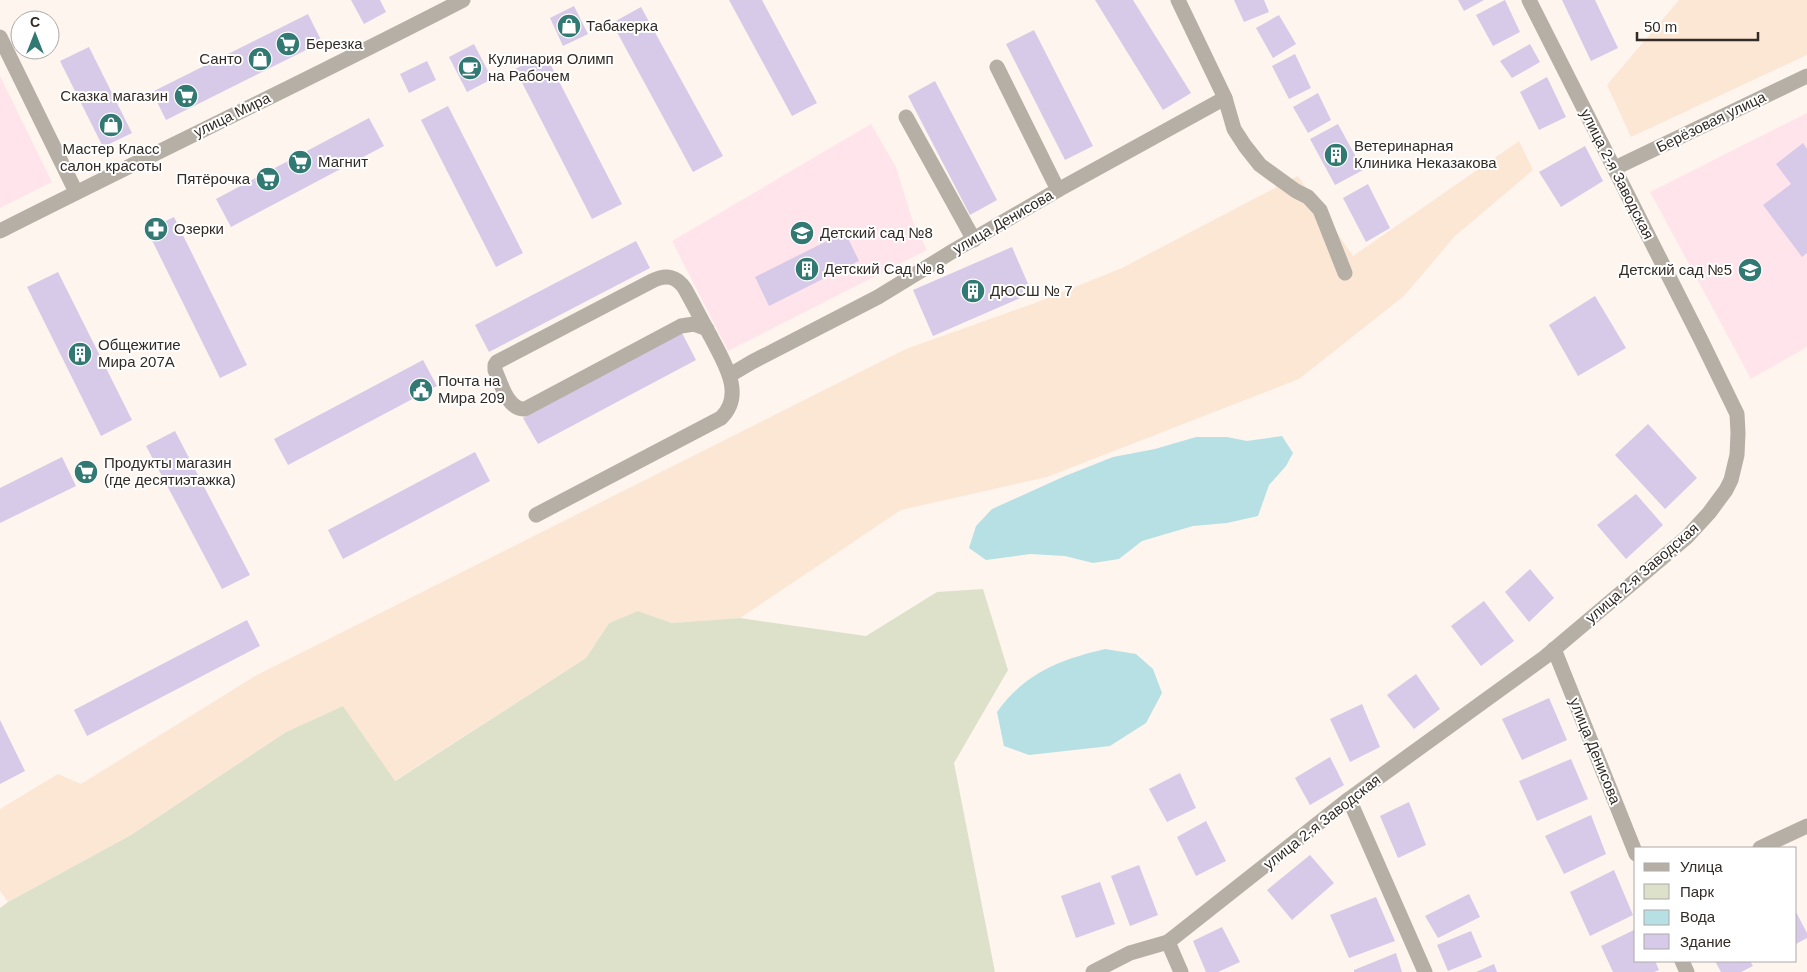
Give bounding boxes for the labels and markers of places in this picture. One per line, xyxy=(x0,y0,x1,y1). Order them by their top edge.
shop icon: Табакерка xyxy=(556,13,582,39)
place label: Табакерка xyxy=(586,17,659,34)
supermarket icon: Березка xyxy=(275,31,301,57)
place label: Березка xyxy=(306,35,363,52)
shop icon: Санто xyxy=(247,46,273,72)
place label: Санто xyxy=(199,50,242,67)
place label: Кулинария Олимп на Рабочем xyxy=(488,50,614,84)
cafe icon: Кулинария Олимп на Рабочем xyxy=(457,55,483,81)
supermarket icon: Сказка магазин xyxy=(173,83,199,109)
place label: Сказка магазин xyxy=(60,87,168,104)
shop icon: Мастер Класс салон красоты xyxy=(98,112,124,138)
place label: Ветеринарная Клиника Неказакова xyxy=(1354,137,1497,171)
place label: Мастер Класс салон красоты xyxy=(60,140,162,174)
building icon: Ветеринарная Клиника Неказакова xyxy=(1323,142,1349,168)
supermarket icon: Магнит xyxy=(287,149,313,175)
place label: Магнит xyxy=(318,153,368,170)
supermarket icon: Пятёрочка xyxy=(255,166,281,192)
place label: Пятёрочка xyxy=(176,170,251,187)
pharmacy icon: Озерки xyxy=(143,216,169,242)
place label: Озерки xyxy=(174,220,224,237)
school or university icon: Детский сад №8 xyxy=(789,220,815,246)
place label: Детский сад №8 xyxy=(820,224,933,241)
building icon: Детский Сад № 8 xyxy=(794,256,820,282)
school or university icon: Детский сад №5 xyxy=(1737,257,1763,283)
place label: Детский Сад № 8 xyxy=(824,260,945,277)
place label: Детский сад №5 xyxy=(1619,261,1732,278)
building icon: ДЮСШ № 7 xyxy=(960,278,986,304)
place label: ДЮСШ № 7 xyxy=(990,282,1073,299)
place label: Общежитие Мира 207А xyxy=(98,336,181,370)
building icon: Общежитие Мира 207А xyxy=(67,341,93,367)
place label: Почта на Мира 209 xyxy=(438,372,505,406)
public building icon: Почта на Мира 209 xyxy=(408,377,434,403)
place label: Продукты магазин (где десятиэтажка) xyxy=(104,454,236,488)
supermarket icon: Продукты магазин (где десятиэтажка) xyxy=(73,459,99,485)

